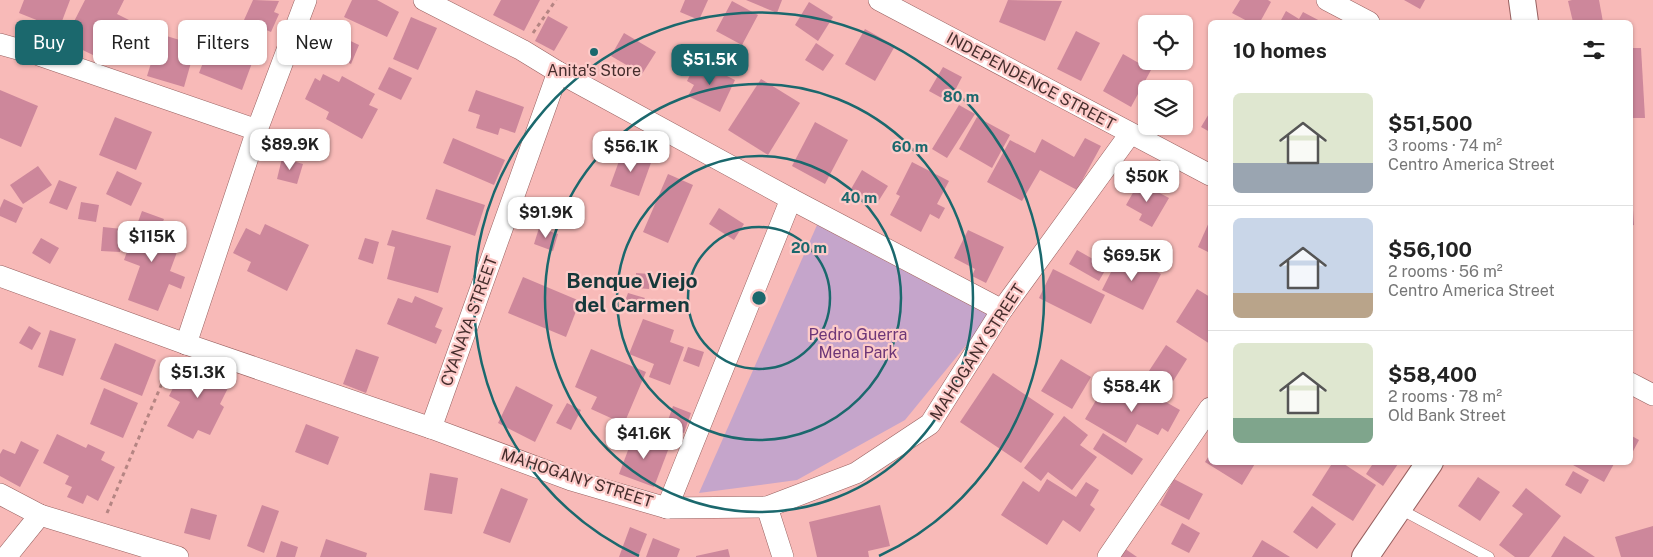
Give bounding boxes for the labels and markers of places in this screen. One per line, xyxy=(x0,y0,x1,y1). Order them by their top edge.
pin: $51.5K xyxy=(669,44,751,86)
marker: Anita's Store xyxy=(588,46,600,58)
place label: Anita's Store xyxy=(547,61,641,80)
pin: $89.9K xyxy=(249,128,331,171)
pin: $56.1K xyxy=(590,130,672,173)
pin: $50K xyxy=(1117,160,1177,203)
pin: $91.9K xyxy=(505,196,587,239)
pin: $115K xyxy=(117,220,187,263)
pin: $69.5K xyxy=(1091,240,1173,282)
centre of rings xyxy=(750,289,768,307)
pin: $51.3K xyxy=(157,356,239,399)
pin: $58.4K xyxy=(1091,370,1173,413)
pin: $41.6K xyxy=(603,418,685,460)

